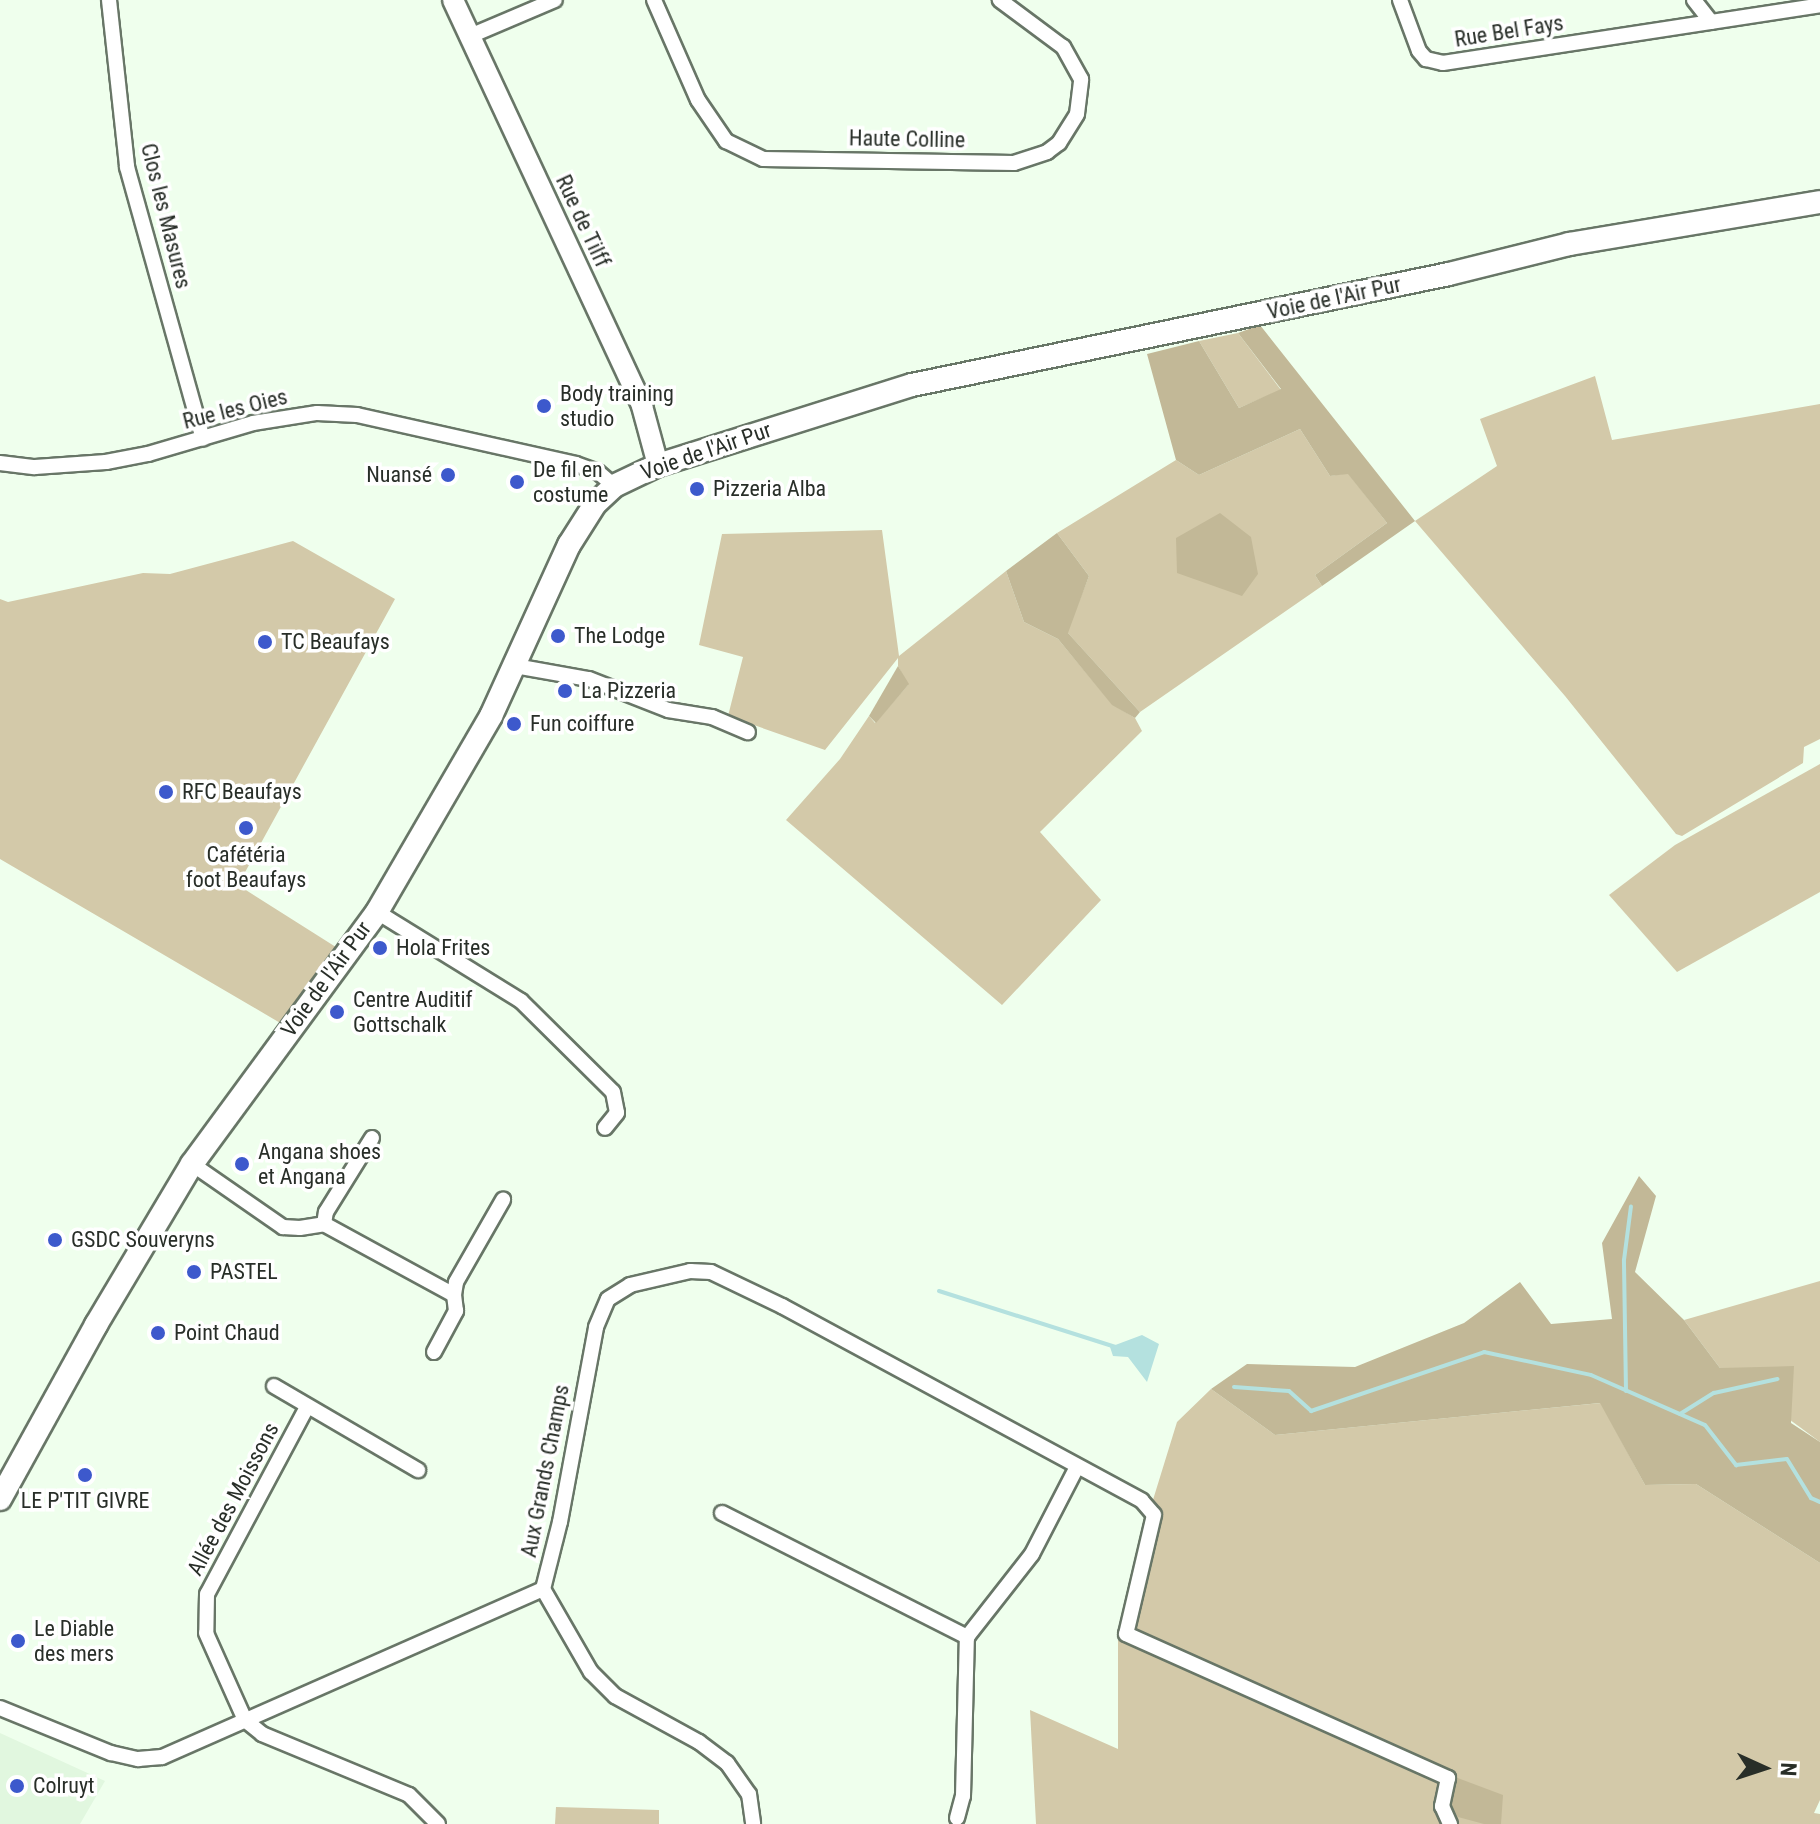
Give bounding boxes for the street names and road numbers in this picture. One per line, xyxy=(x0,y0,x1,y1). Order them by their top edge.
street label: Rue Bel Fays xyxy=(1453,9,1565,53)
street label: Haute Colline xyxy=(849,125,965,153)
street label: Clos les Masures xyxy=(135,141,197,291)
street label: Rue de Tilff xyxy=(550,170,616,272)
street label: Voie de l'Air Pur xyxy=(1265,271,1403,325)
street label: Rue les Oies xyxy=(180,383,290,435)
street label: Voie de l'Air Pur xyxy=(637,416,775,486)
street label: Voie de l'Air Pur xyxy=(275,916,377,1042)
street label: Aux Grands Champs xyxy=(515,1382,575,1560)
street label: Allée des Moissons xyxy=(182,1418,284,1580)

